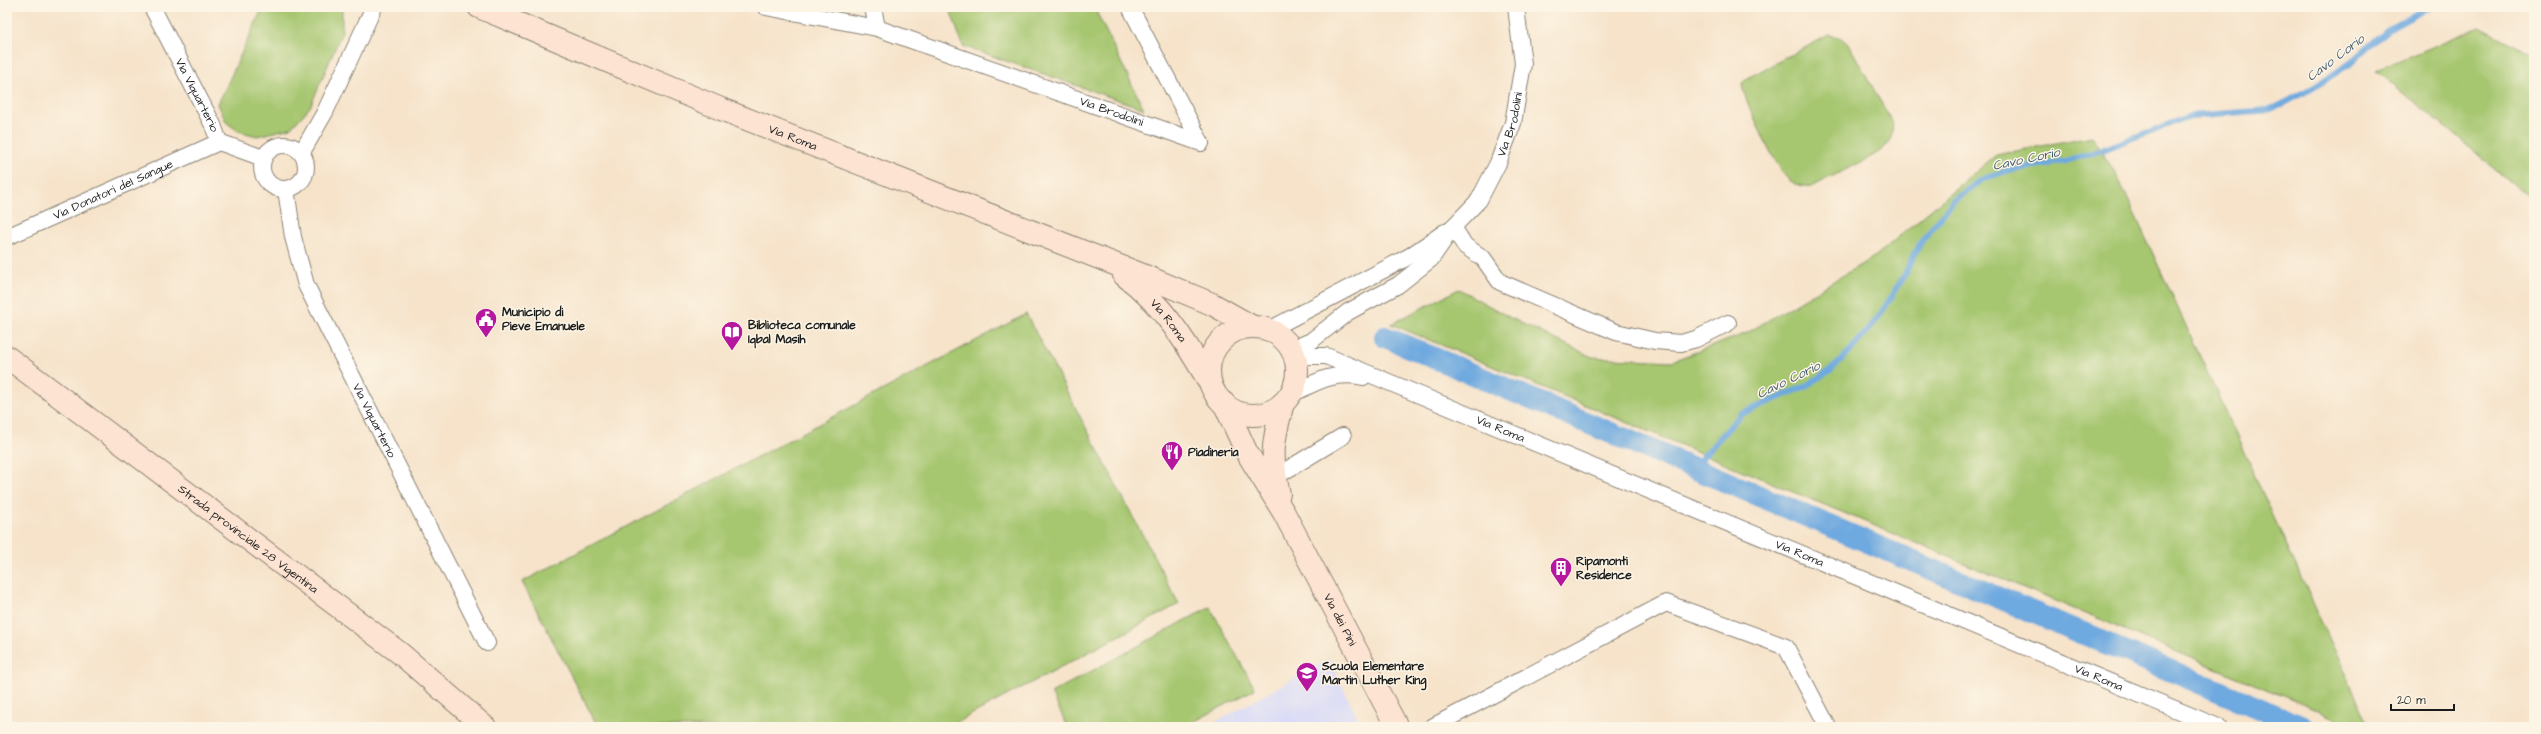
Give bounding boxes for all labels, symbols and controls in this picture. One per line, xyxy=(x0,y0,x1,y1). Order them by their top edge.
water label: Cavo Corio xyxy=(2303,29,2370,85)
street label: Via Viquarterio xyxy=(171,55,223,135)
street label: Via Brodolini xyxy=(1493,91,1527,159)
street label: Via Brodolini xyxy=(1077,93,1146,131)
street label: Via Roma xyxy=(766,121,820,155)
water label: Cavo Corio xyxy=(1991,143,2063,175)
street label: Via Donatori del Sangue xyxy=(50,156,176,224)
street label: Via Roma xyxy=(1146,295,1191,346)
place label: Municipio di Pieve Emanuele xyxy=(502,304,586,335)
public building icon: Municipio di Pieve Emanuele xyxy=(473,306,499,339)
place label: Biblioteca comunale Iqbal Masih xyxy=(748,317,856,349)
library icon: Biblioteca comunale Iqbal Masih xyxy=(719,319,745,352)
water label: Cavo Corio xyxy=(1754,356,1824,403)
street label: Via Viquarterio xyxy=(348,381,400,461)
street label: Via Roma xyxy=(1473,411,1527,447)
restaurant icon: Piadineria xyxy=(1159,439,1185,472)
place label: Piadineria xyxy=(1188,444,1239,461)
street label: Strada provinciale 28 Vigentina xyxy=(174,481,321,598)
street label: Via Roma xyxy=(1773,536,1826,571)
place label: Ripamonti Residence xyxy=(1576,553,1632,584)
building icon: Ripamonti Residence xyxy=(1548,555,1574,588)
street label: Via dei Pini xyxy=(1319,591,1361,649)
place label: Scuola Elementare Martin Luther King xyxy=(1321,658,1427,691)
school or university icon: Scuola Elementare Martin Luther King xyxy=(1294,660,1320,693)
street label: Via Roma xyxy=(2072,660,2125,696)
scale bar xyxy=(2391,686,2454,712)
text: 20 m xyxy=(2397,692,2426,709)

